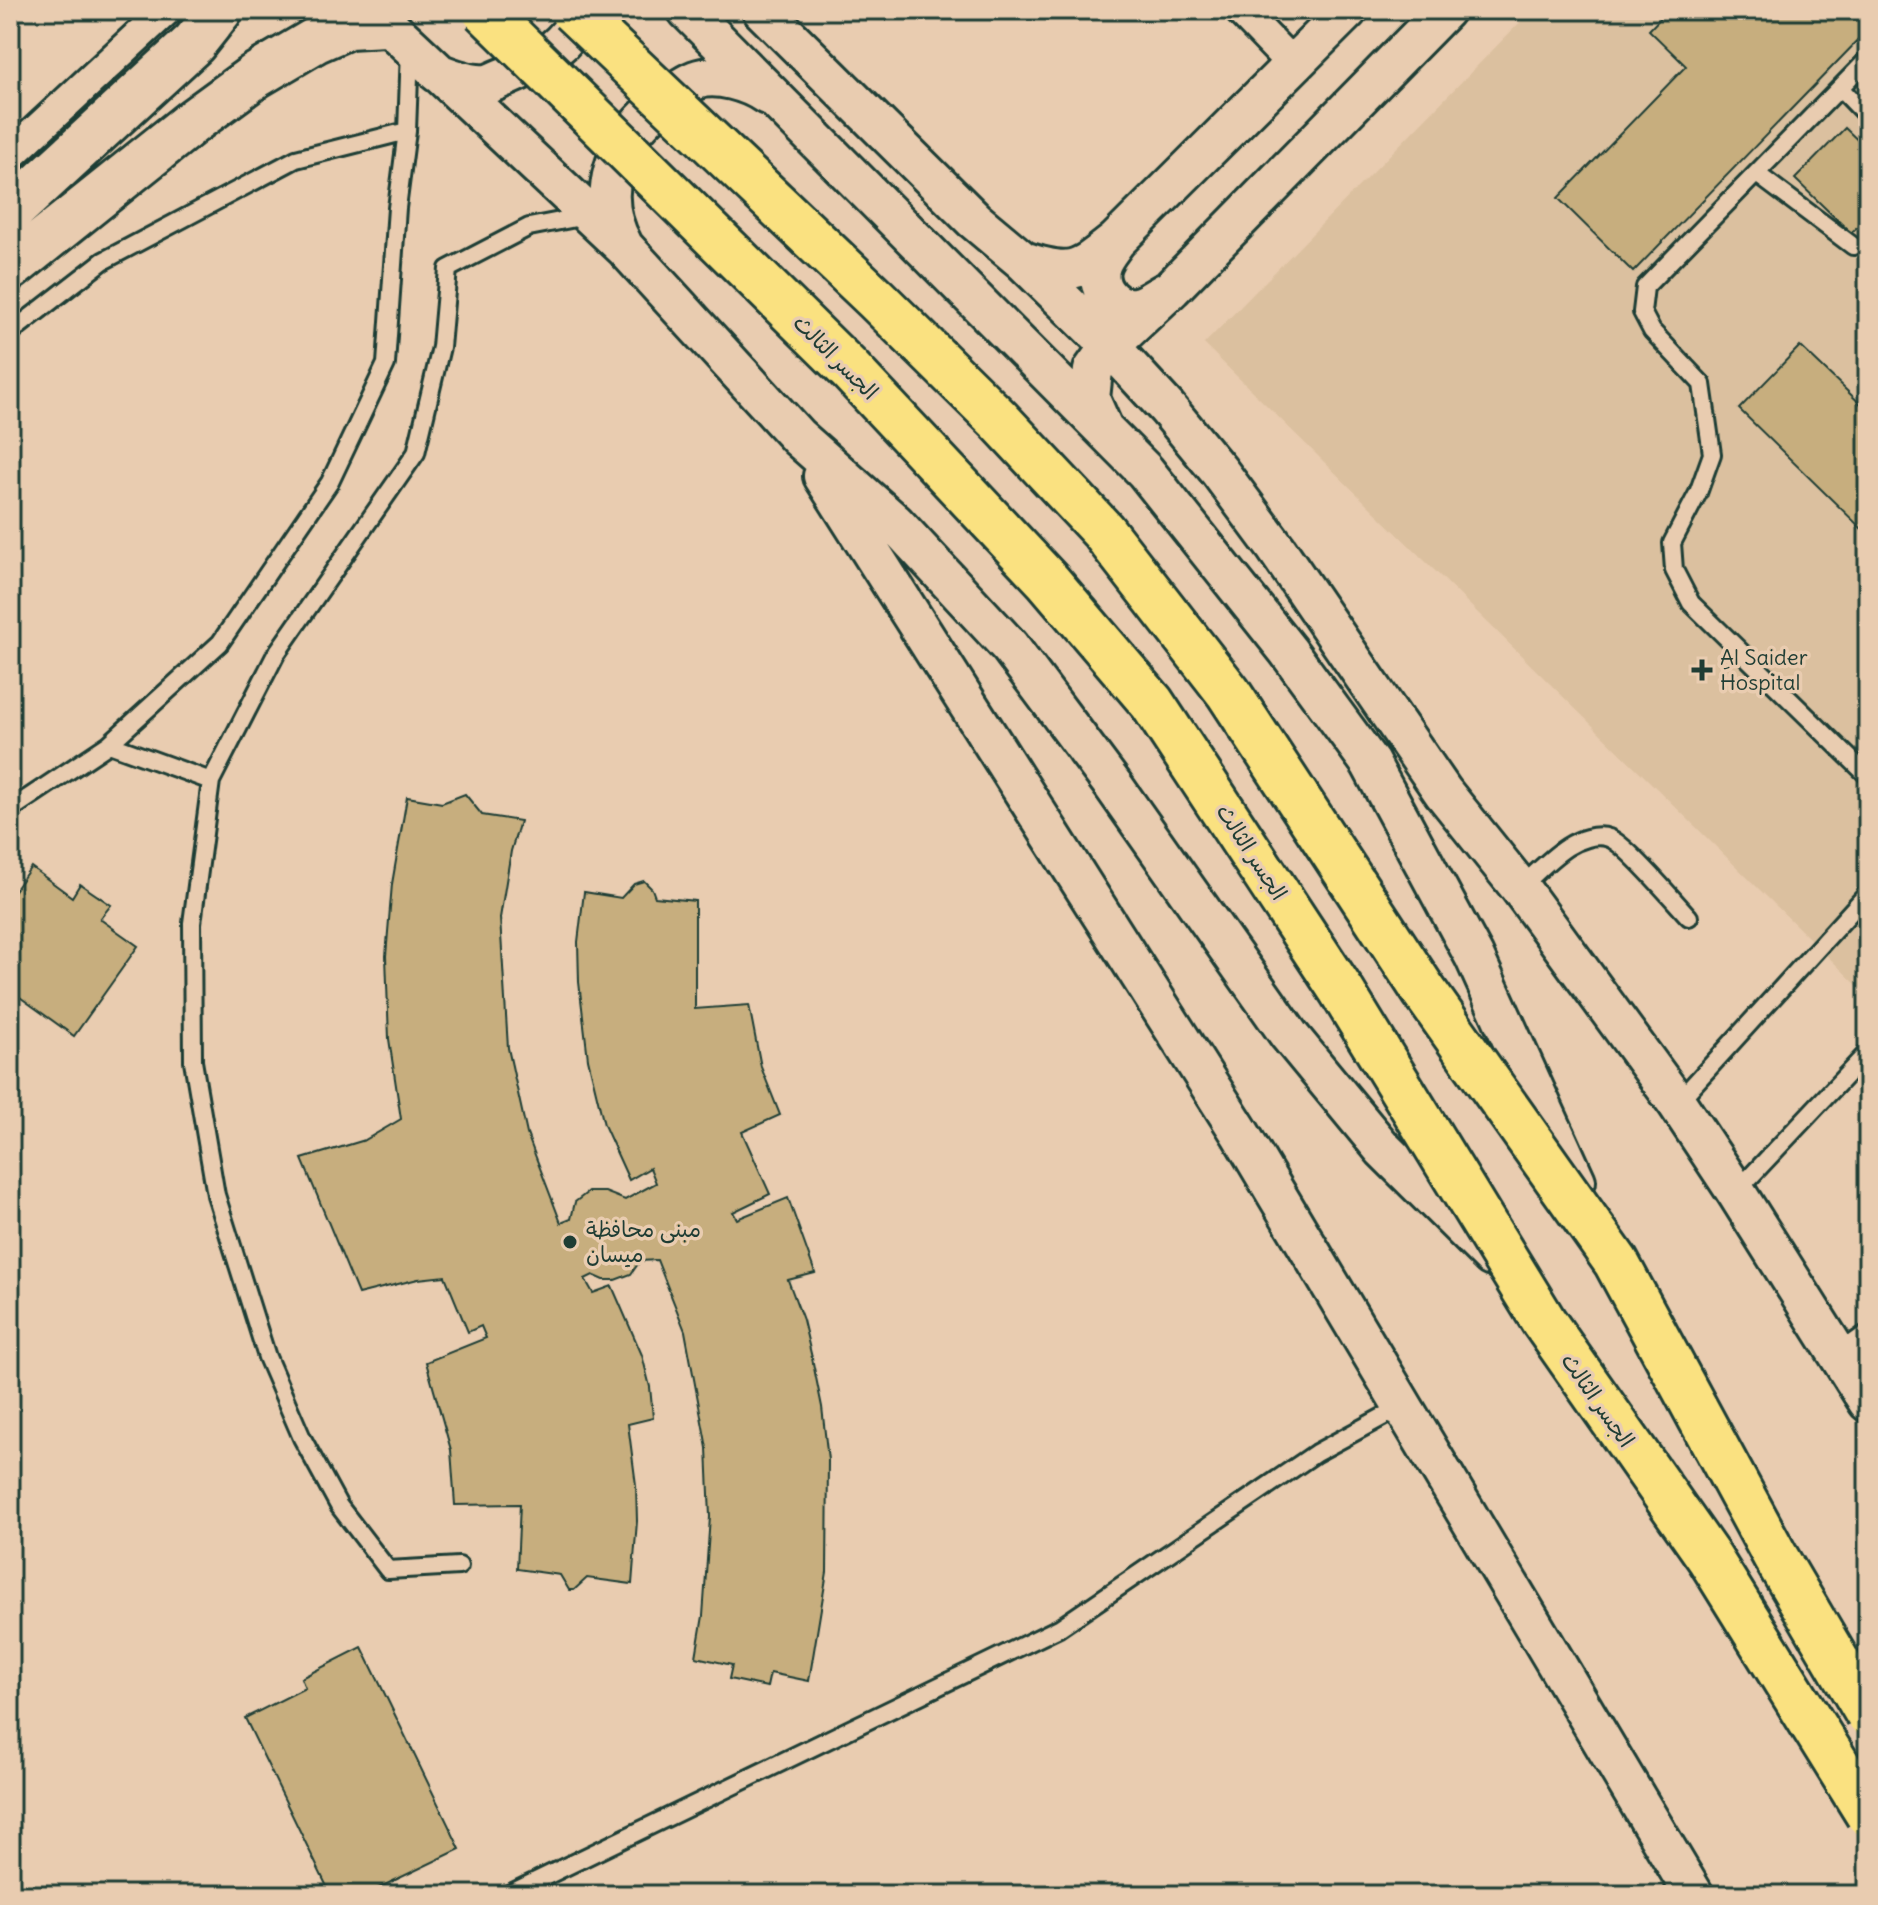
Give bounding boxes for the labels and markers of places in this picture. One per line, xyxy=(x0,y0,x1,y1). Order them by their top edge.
place label: ِAl Saider Hospital xyxy=(1720,643,1808,696)
marker: ِAl Saider Hospital xyxy=(1691,659,1713,681)
place label: مبنى محافظة ميسان xyxy=(586,1215,701,1268)
marker: مبنى محافظة ميسان xyxy=(561,1233,579,1251)

